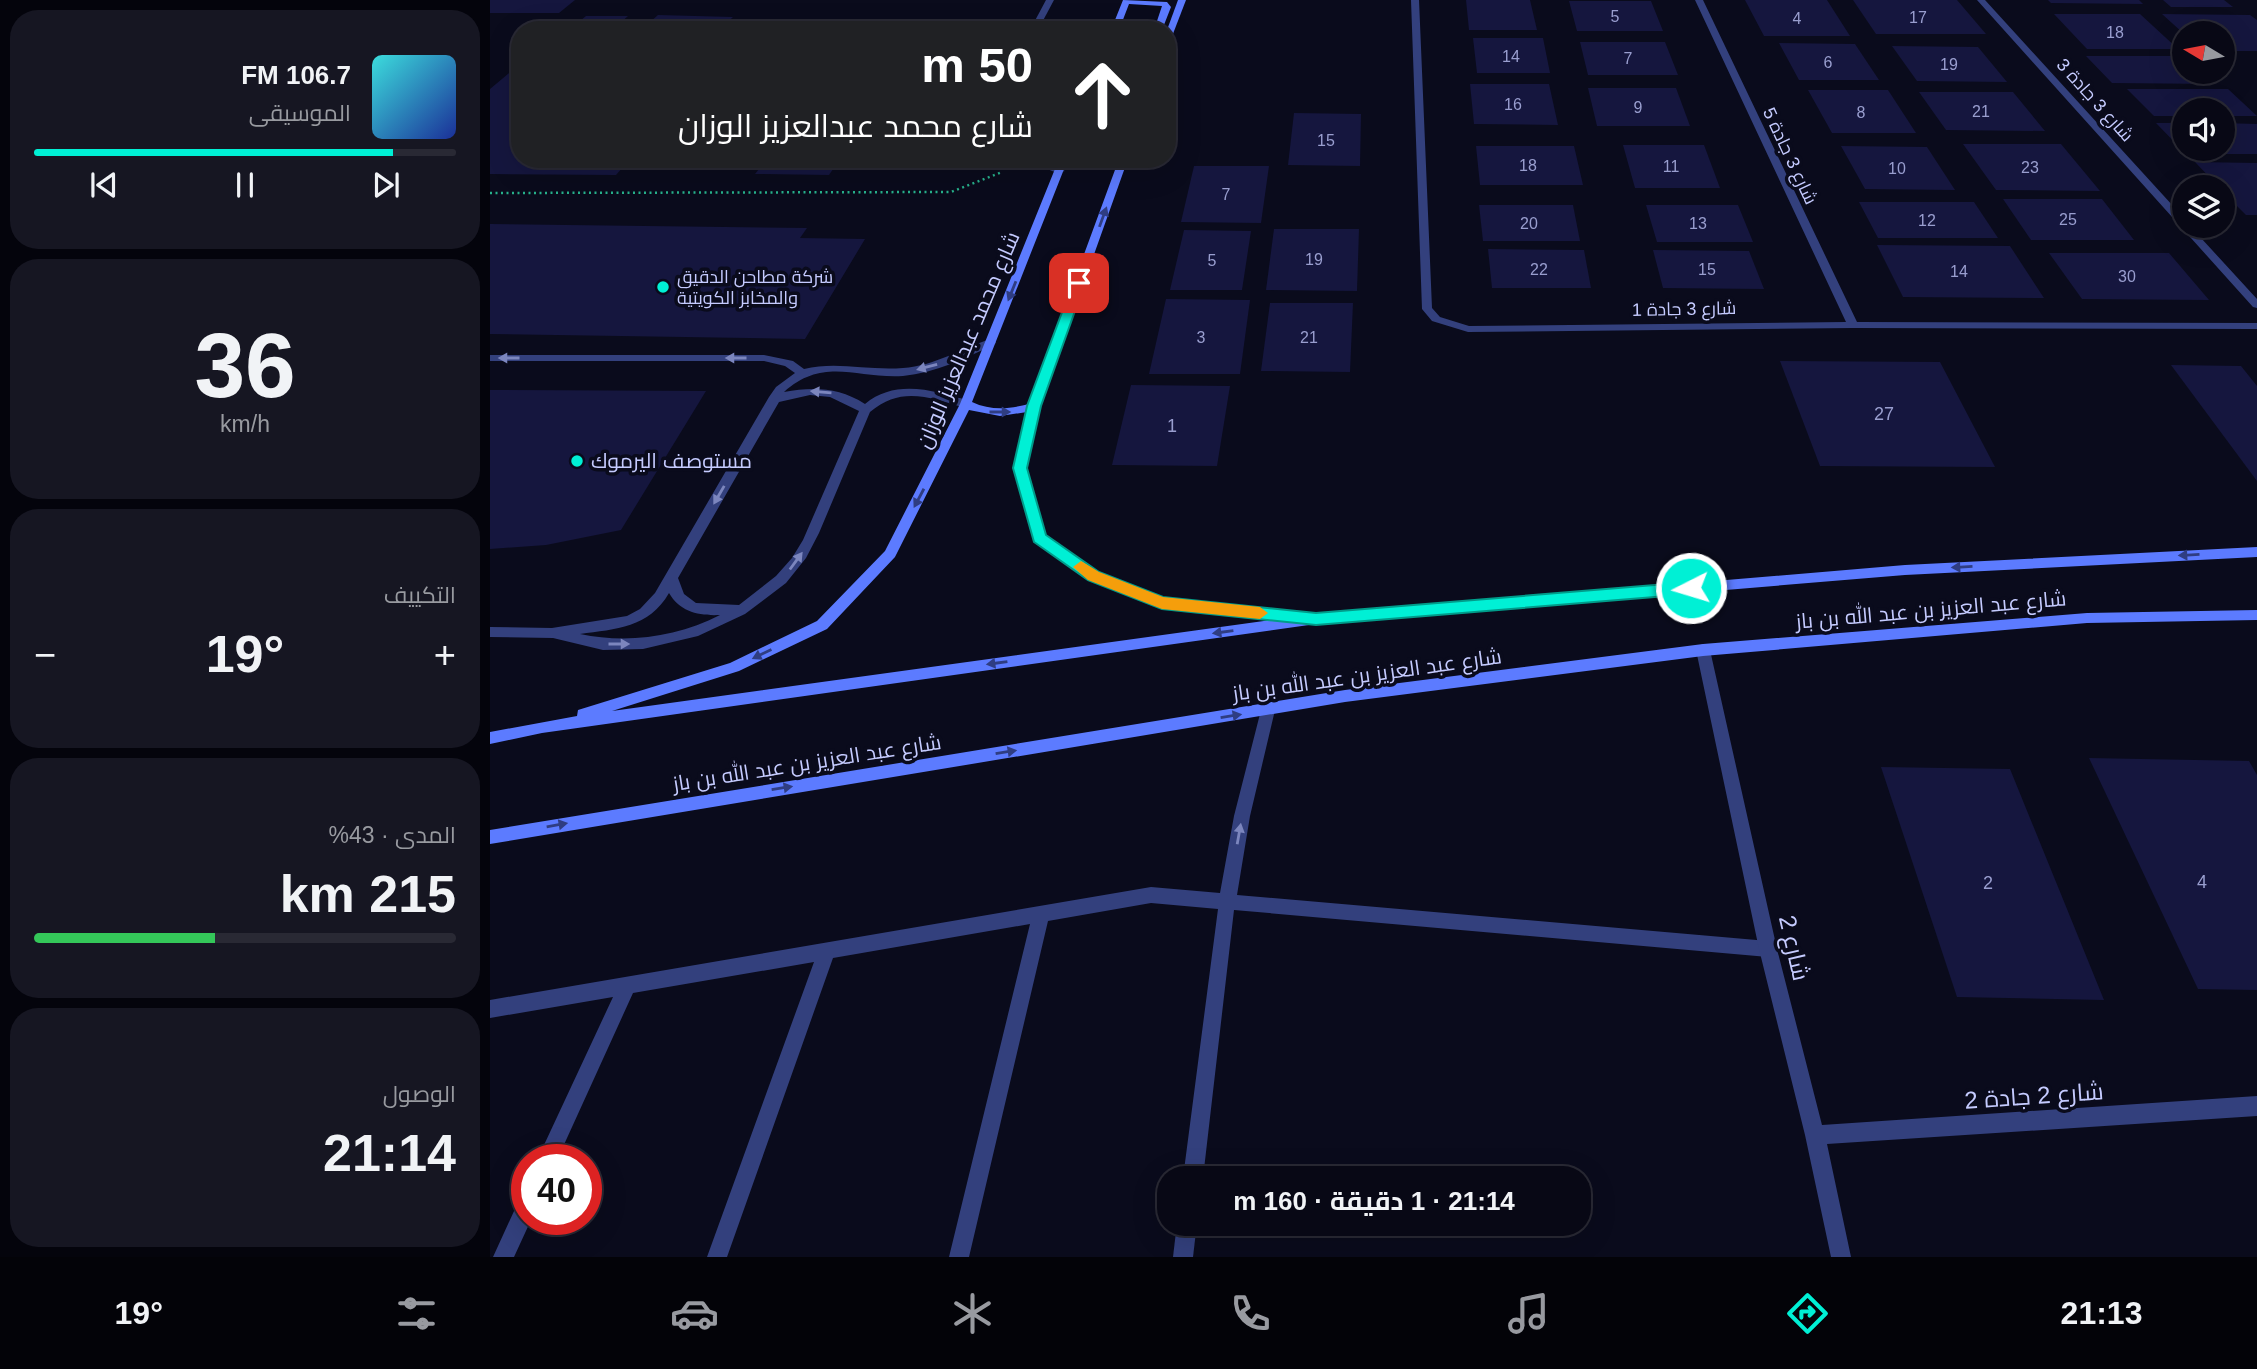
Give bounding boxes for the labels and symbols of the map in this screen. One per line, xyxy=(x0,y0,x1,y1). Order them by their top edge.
house number: 5 xyxy=(1611,8,1620,25)
house number: 17 xyxy=(1909,9,1927,26)
house number: 4 xyxy=(1793,10,1802,27)
north arrow xyxy=(2172,21,2235,84)
house number: 18 xyxy=(2106,24,2124,41)
house number: 14 xyxy=(1502,48,1520,65)
house number: 7 xyxy=(1624,50,1633,67)
house number: 6 xyxy=(1824,54,1833,71)
street label: شارع 3 جادة 3 xyxy=(2051,55,2137,147)
house number: 19 xyxy=(1940,56,1958,73)
house number: 16 xyxy=(1504,96,1522,113)
house number: 9 xyxy=(1634,99,1643,116)
house number: 21 xyxy=(1972,103,1990,120)
street label: شارع 3 جادة 5 xyxy=(1757,104,1821,208)
house number: 8 xyxy=(1857,104,1866,121)
house number: 15 xyxy=(1317,132,1335,149)
house number: 18 xyxy=(1519,157,1537,174)
house number: 11 xyxy=(1663,158,1679,175)
house number: 23 xyxy=(2021,159,2039,176)
house number: 10 xyxy=(1888,160,1906,177)
house number: 7 xyxy=(1222,186,1231,203)
one-way arrow xyxy=(1097,207,1108,228)
house number: 25 xyxy=(2059,211,2077,228)
house number: 12 xyxy=(1918,212,1936,229)
house number: 20 xyxy=(1520,215,1538,232)
house number: 13 xyxy=(1689,215,1707,232)
street label: شارع محمد عبدالعزيز الوزان xyxy=(911,228,1026,453)
house number: 19 xyxy=(1305,251,1323,268)
house number: 5 xyxy=(1208,252,1217,269)
pin xyxy=(1049,253,1109,313)
house number: 22 xyxy=(1530,261,1548,278)
house number: 15 xyxy=(1698,261,1716,278)
house number: 14 xyxy=(1950,263,1968,280)
place label: شركة مطاحن الدقيق والمخابز الكويتية xyxy=(677,267,833,309)
house number: 30 xyxy=(2118,268,2136,285)
marker: شركة مطاحن الدقيق والمخابز الكويتية xyxy=(655,279,671,295)
one-way arrow xyxy=(1006,281,1017,302)
street label: شارع 3 جادة 1 xyxy=(1632,298,1736,322)
house number: 3 xyxy=(1197,329,1206,346)
house number: 21 xyxy=(1300,329,1318,346)
one-way arrow xyxy=(498,352,520,364)
one-way arrow xyxy=(725,352,747,364)
one-way arrow xyxy=(917,362,938,372)
one-way arrow xyxy=(810,386,832,397)
house number: 27 xyxy=(1874,404,1894,424)
one-way arrow xyxy=(989,406,1011,418)
house number: 1 xyxy=(1167,416,1177,436)
place label: مستوصف اليرموك xyxy=(591,449,752,473)
marker: مستوصف اليرموك xyxy=(569,453,585,469)
one-way arrow xyxy=(713,485,725,504)
one-way arrow xyxy=(913,489,925,509)
one-way arrow xyxy=(2178,550,2200,561)
position arrow xyxy=(1654,551,1728,625)
one-way arrow xyxy=(789,552,803,570)
one-way arrow xyxy=(1950,562,1972,573)
street label: شارع عبد العزيز بن عبد الله بن باز xyxy=(1794,584,2067,636)
one-way arrow xyxy=(1212,627,1234,638)
one-way arrow xyxy=(608,638,630,650)
street label: شارع عبد العزيز بن عبد الله بن باز xyxy=(1230,642,1503,708)
one-way arrow xyxy=(752,648,772,659)
one-way arrow xyxy=(986,658,1008,669)
one-way arrow xyxy=(1220,710,1242,721)
street label: شارع عبد العزيز بن عبد الله بن باز xyxy=(670,728,943,798)
one-way arrow xyxy=(995,746,1017,757)
one-way arrow xyxy=(771,782,793,793)
one-way arrow xyxy=(546,819,568,830)
one-way arrow xyxy=(1234,823,1245,845)
house number: 4 xyxy=(2197,872,2207,892)
house number: 2 xyxy=(1983,873,1993,893)
street label: شارع 2 xyxy=(1771,912,1815,984)
street label: شارع 2 جادة 2 xyxy=(1964,1077,2105,1117)
speed limit sign: 40 xyxy=(511,1144,602,1235)

